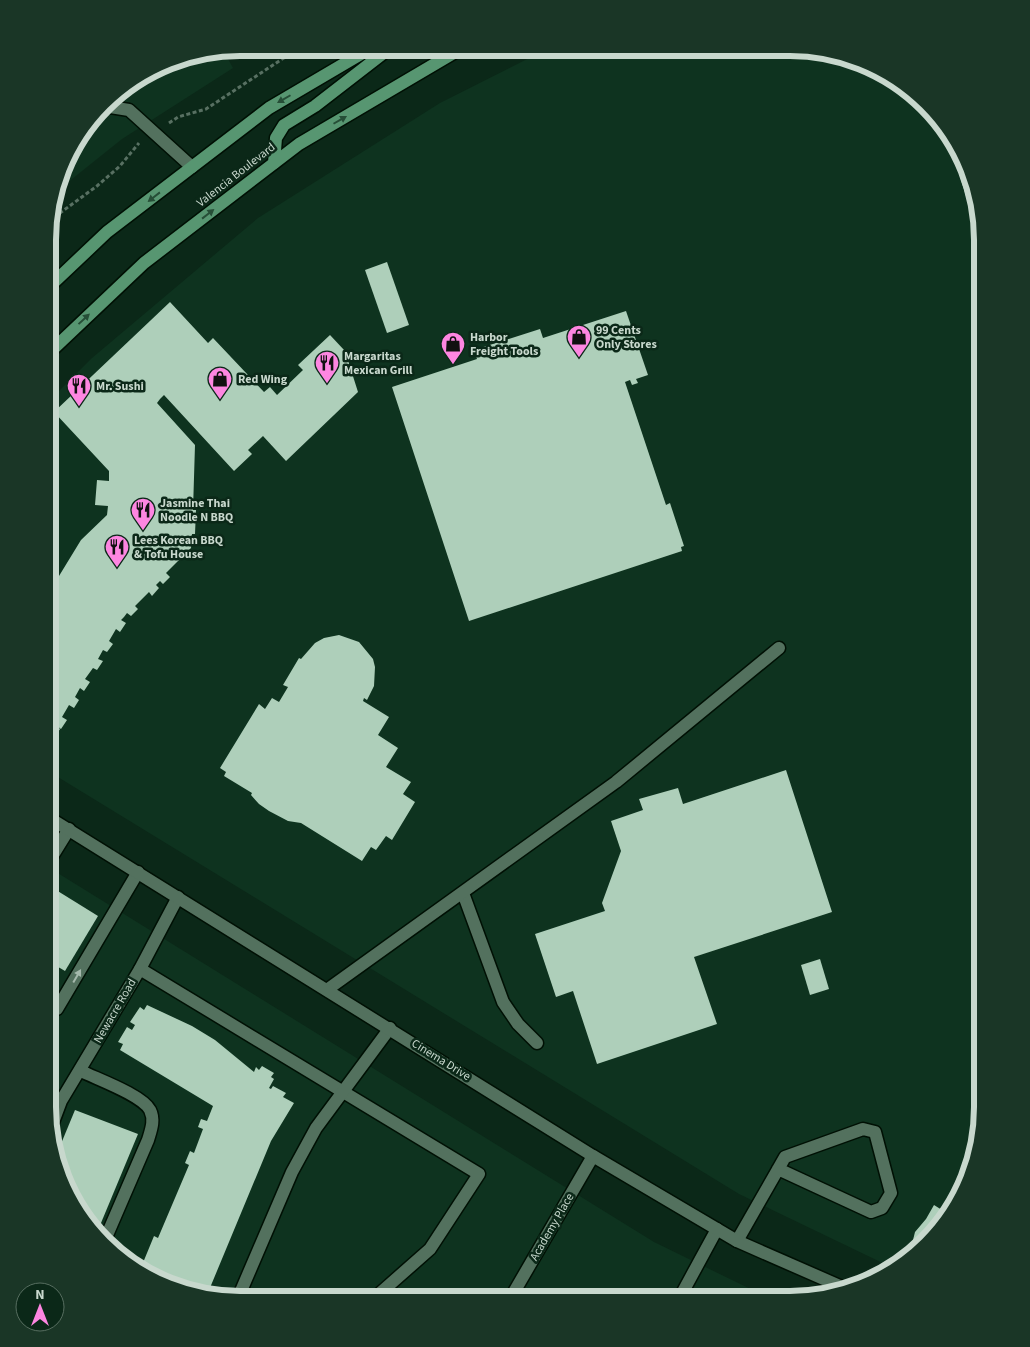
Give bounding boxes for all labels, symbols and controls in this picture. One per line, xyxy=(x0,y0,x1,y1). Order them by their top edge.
one-way arrow xyxy=(277,95,290,104)
one-way arrow xyxy=(334,115,347,124)
street label: Valencia Boulevard xyxy=(193,139,279,211)
one-way arrow xyxy=(148,191,161,202)
one-way arrow xyxy=(201,209,215,219)
one-way arrow xyxy=(78,313,90,325)
place label: 99 Cents Only Stores xyxy=(596,322,657,353)
shop icon: 99 Cents Only Stores xyxy=(566,324,592,358)
place label: Harbor Freight Tools xyxy=(470,329,538,360)
shop icon: Harbor Freight Tools xyxy=(440,331,466,365)
place label: Margaritas Mexican Grill xyxy=(344,348,413,379)
restaurant icon: Margaritas Mexican Grill xyxy=(314,350,340,384)
shop icon: Red Wing xyxy=(207,366,233,400)
place label: Red Wing xyxy=(238,371,288,388)
restaurant icon: Mr. Sushi xyxy=(66,373,92,407)
place label: Mr. Sushi xyxy=(96,378,144,395)
place label: Jasmine Thai Noodle N BBQ xyxy=(160,495,234,526)
restaurant icon: Jasmine Thai Noodle N BBQ xyxy=(130,497,156,531)
place label: Lees Korean BBQ & Tofu House xyxy=(134,532,224,563)
restaurant icon: Lees Korean BBQ & Tofu House xyxy=(104,534,130,568)
one-way arrow xyxy=(72,969,81,982)
street label: Newacre Road xyxy=(90,976,140,1046)
street label: Cinema Drive xyxy=(408,1035,474,1085)
street label: Academy Place xyxy=(526,1190,578,1264)
north arrow xyxy=(15,1282,65,1332)
text: N xyxy=(35,1285,45,1305)

